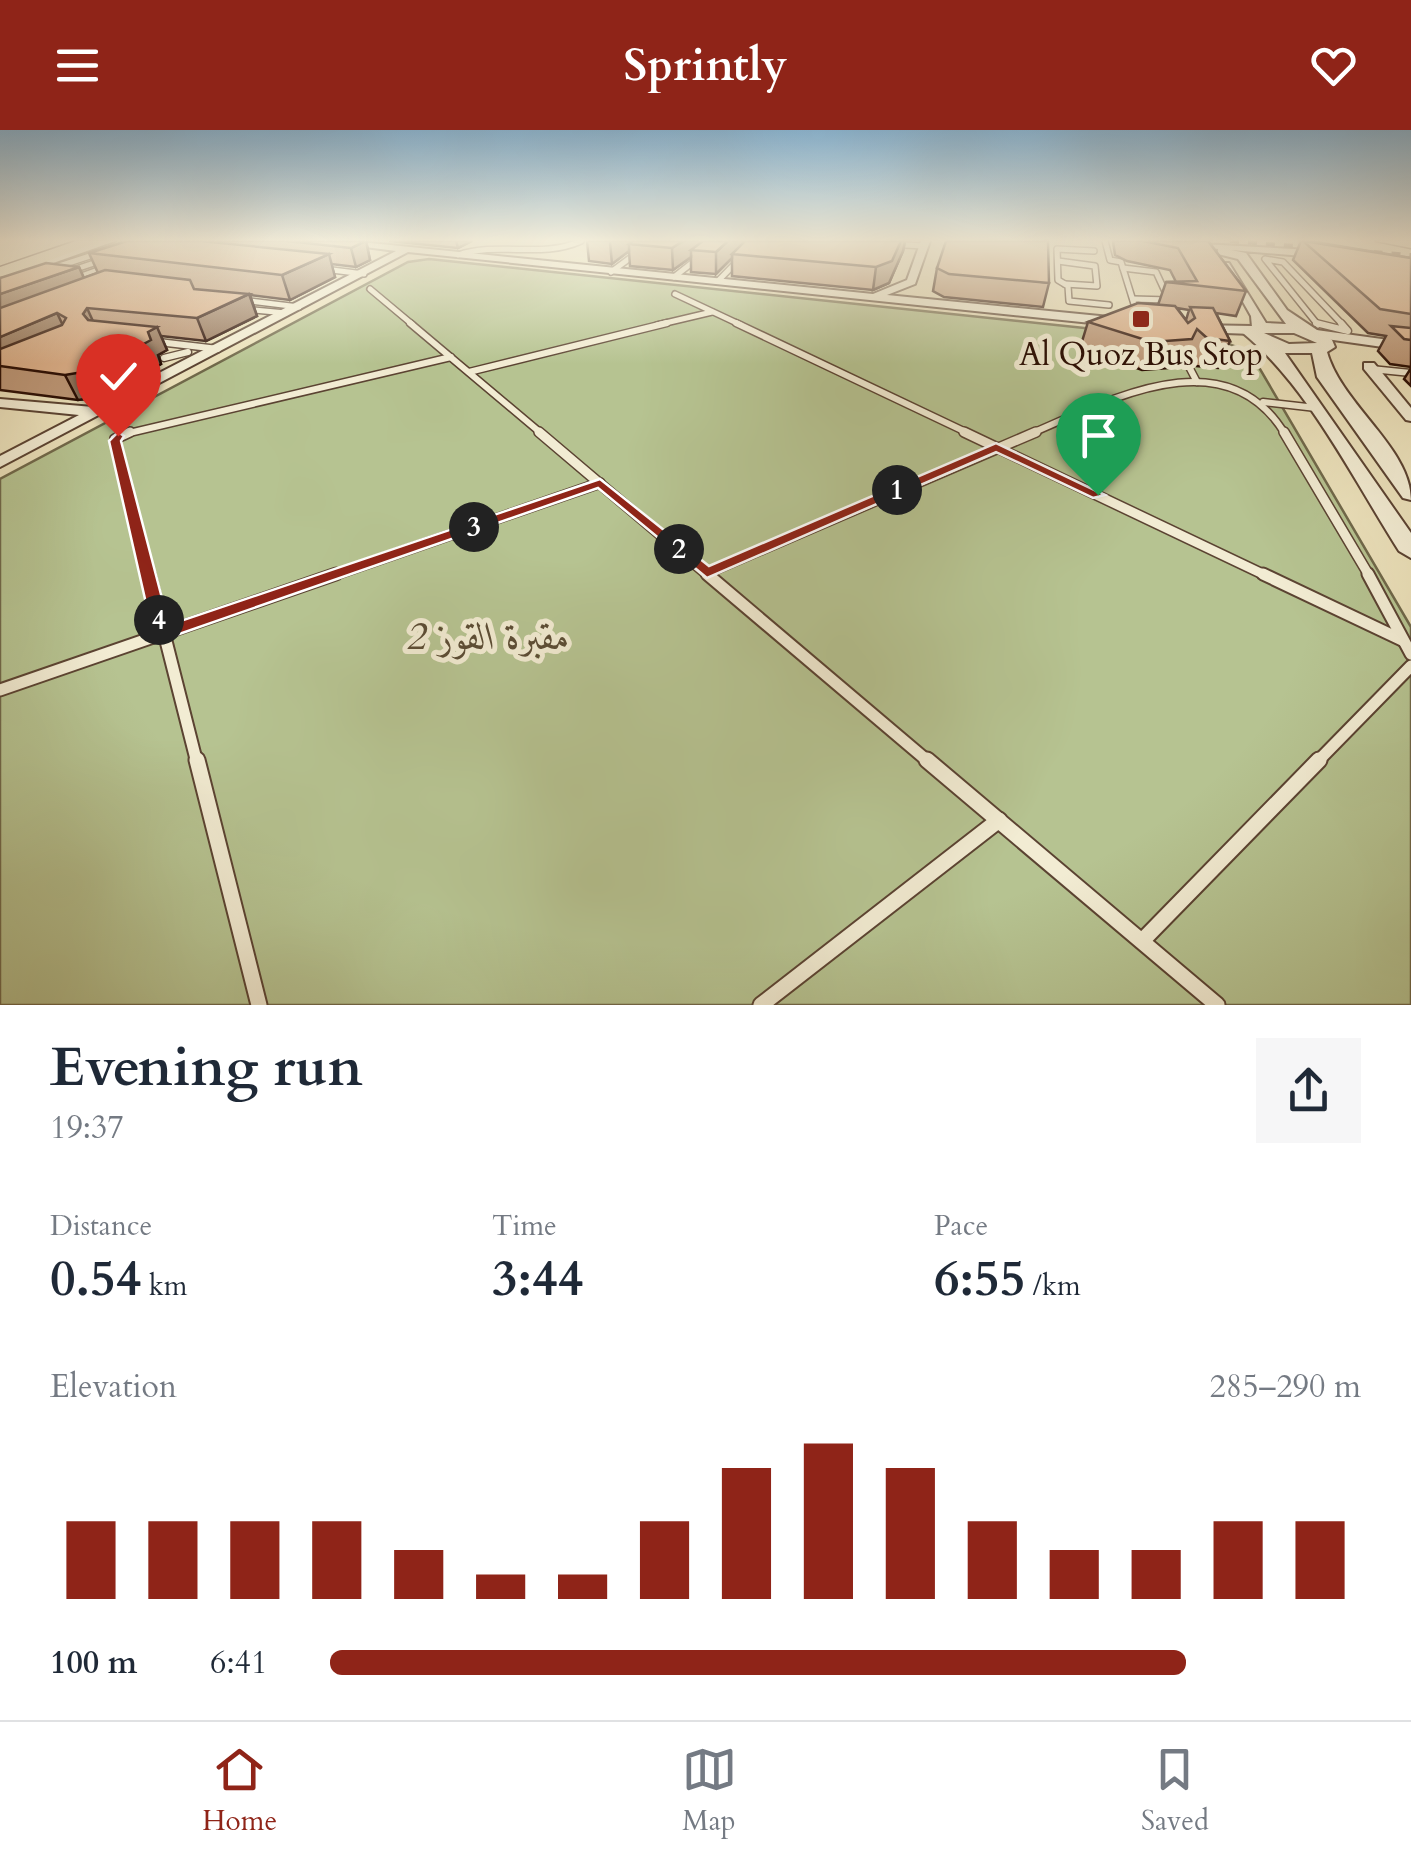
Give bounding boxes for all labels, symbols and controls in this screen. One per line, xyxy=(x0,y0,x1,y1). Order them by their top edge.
text: Sprintly xyxy=(624,35,787,96)
icon: menu xyxy=(50,38,105,93)
icon: heart xyxy=(1306,38,1361,93)
marker: Al Quoz Bus Stop xyxy=(1130,308,1152,330)
place label: Al Quoz Bus Stop xyxy=(1019,333,1263,377)
pin xyxy=(76,334,161,437)
icon: check xyxy=(91,349,146,404)
pin xyxy=(1056,393,1141,496)
icon: arrive xyxy=(1071,408,1126,463)
pin: 1 xyxy=(872,465,922,515)
text: 1 xyxy=(890,471,904,509)
pin: 3 xyxy=(449,502,499,552)
text: 3 xyxy=(467,508,481,546)
pin: 2 xyxy=(654,524,704,574)
text: 2 xyxy=(672,530,686,568)
pin: 4 xyxy=(134,595,184,645)
text: 4 xyxy=(152,601,166,639)
park label: مقبرة القوز 2 xyxy=(407,611,570,663)
text: Evening run xyxy=(50,1031,363,1105)
button: share xyxy=(1256,1038,1361,1143)
text: 19:37 xyxy=(50,1106,124,1150)
text: Distance xyxy=(50,1207,152,1245)
text: Time xyxy=(492,1207,557,1245)
text: Pace xyxy=(934,1207,988,1245)
text: 0.54 xyxy=(50,1245,141,1313)
text: 3:44 xyxy=(492,1245,583,1313)
text: 6:55 xyxy=(934,1245,1025,1313)
text: km xyxy=(141,1267,188,1305)
text: /km xyxy=(1025,1267,1081,1305)
text: Elevation xyxy=(50,1365,177,1409)
text: 285–290 m xyxy=(1209,1365,1361,1409)
text: 100 m xyxy=(50,1641,137,1685)
text: 6:41 xyxy=(210,1641,267,1685)
tab: Home xyxy=(202,1742,277,1840)
tab: Map xyxy=(682,1742,737,1840)
tab: Saved xyxy=(1141,1742,1209,1840)

